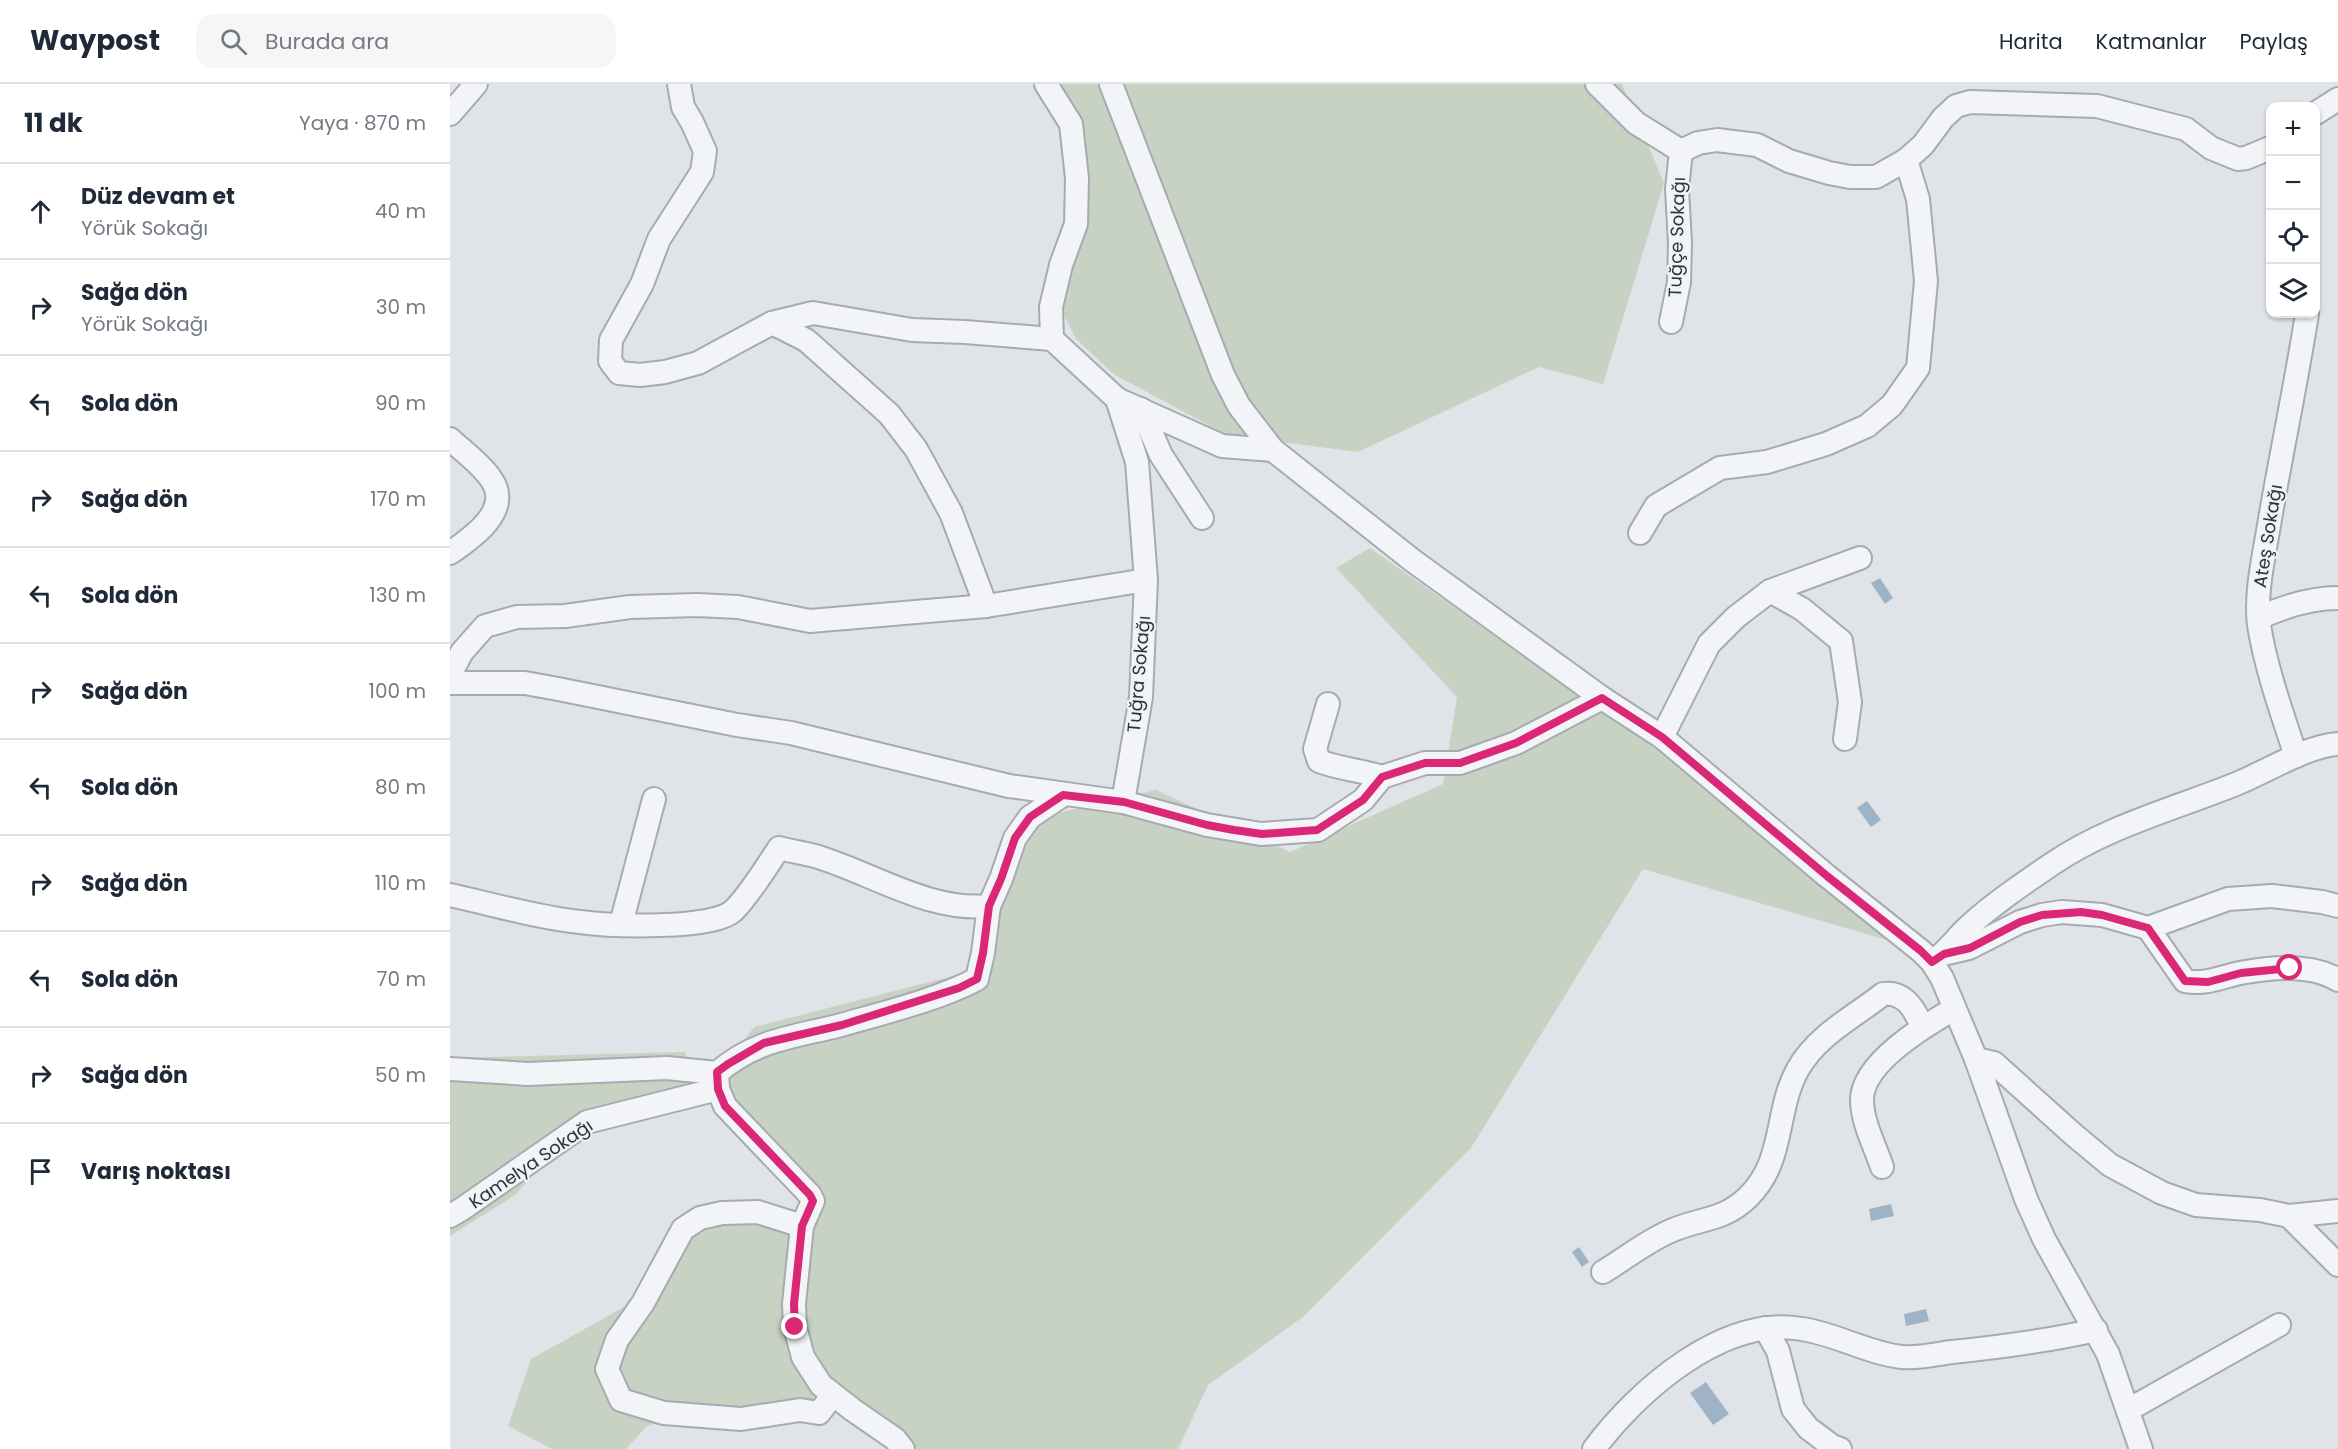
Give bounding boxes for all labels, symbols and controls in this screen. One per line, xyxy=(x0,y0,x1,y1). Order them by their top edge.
search box xyxy=(196,14,616,68)
text: Waypost xyxy=(30,21,160,60)
icon: search xyxy=(217,25,250,58)
text: Burada ara xyxy=(265,26,389,57)
text: Harita xyxy=(1999,27,2063,56)
text: Katmanlar xyxy=(2096,27,2206,56)
text: Paylaş xyxy=(2239,27,2308,56)
map controls xyxy=(2266,102,2320,318)
button: + xyxy=(2266,102,2320,156)
text: 11 dk xyxy=(24,105,83,141)
text: Yaya · 870 m xyxy=(299,109,426,137)
button: − xyxy=(2266,156,2320,210)
street label: Tuğçe Sokağı xyxy=(1662,176,1691,298)
text: Düz devam et xyxy=(81,181,235,212)
icon: ahead xyxy=(24,195,57,228)
text: 40 m xyxy=(375,197,426,225)
button: locate xyxy=(2266,210,2320,264)
text: Yörük Sokağı xyxy=(81,214,208,242)
button: layers xyxy=(2266,264,2320,318)
text: Sağa dön xyxy=(81,277,188,308)
icon: right xyxy=(24,291,57,324)
text: 30 m xyxy=(376,293,426,321)
text: Yörük Sokağı xyxy=(81,310,208,338)
icon: left xyxy=(24,387,57,420)
text: Sola dön xyxy=(81,388,178,419)
text: 90 m xyxy=(375,389,426,417)
icon: right xyxy=(24,483,57,516)
street label: Ateş Sokağı xyxy=(2247,483,2288,589)
text: Sağa dön xyxy=(81,484,188,515)
text: 170 m xyxy=(370,485,426,513)
icon: left xyxy=(24,579,57,612)
text: Sola dön xyxy=(81,580,178,611)
text: 130 m xyxy=(369,581,426,609)
street label: Tuğra Sokağı xyxy=(1121,614,1156,733)
icon: right xyxy=(24,675,57,708)
text: Sağa dön xyxy=(81,676,188,707)
text: 100 m xyxy=(369,677,426,705)
icon: left xyxy=(24,771,57,804)
text: Sola dön xyxy=(81,772,178,803)
text: 80 m xyxy=(375,773,426,801)
icon: right xyxy=(24,867,57,900)
text: Sağa dön xyxy=(81,868,188,899)
text: 110 m xyxy=(375,869,426,897)
route start xyxy=(2276,954,2302,980)
icon: left xyxy=(24,963,57,996)
text: Sola dön xyxy=(81,964,178,995)
text: 70 m xyxy=(377,965,426,993)
icon: right xyxy=(24,1059,57,1092)
text: Sağa dön xyxy=(81,1060,188,1091)
text: 50 m xyxy=(375,1061,426,1089)
street label: Kamelya Sokağı xyxy=(464,1113,598,1214)
icon: arrive xyxy=(24,1155,57,1188)
text: Varış noktası xyxy=(81,1156,231,1187)
route end xyxy=(781,1313,807,1339)

